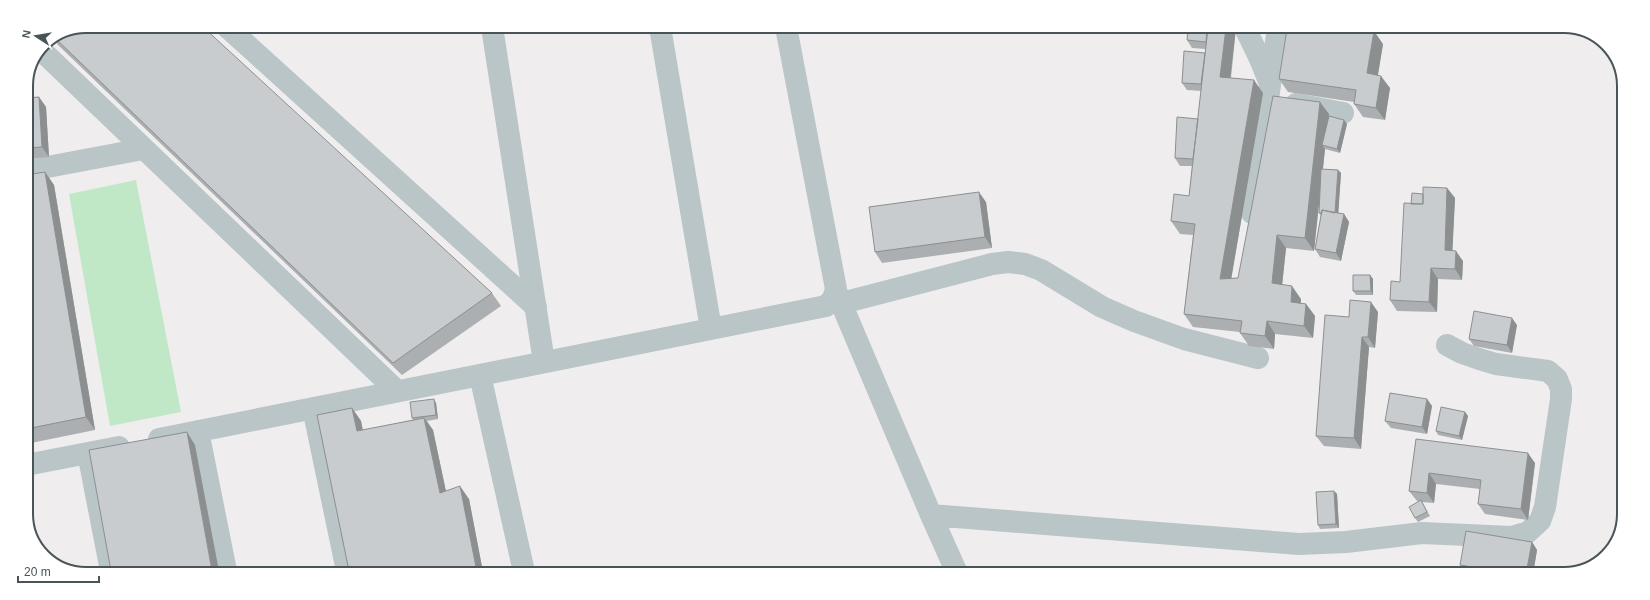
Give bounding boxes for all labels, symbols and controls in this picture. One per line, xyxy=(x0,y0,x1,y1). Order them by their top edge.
north arrow xyxy=(16,16,56,56)
text: N xyxy=(20,29,33,39)
scale bar xyxy=(18,558,99,584)
text: 20 m xyxy=(24,565,51,579)

